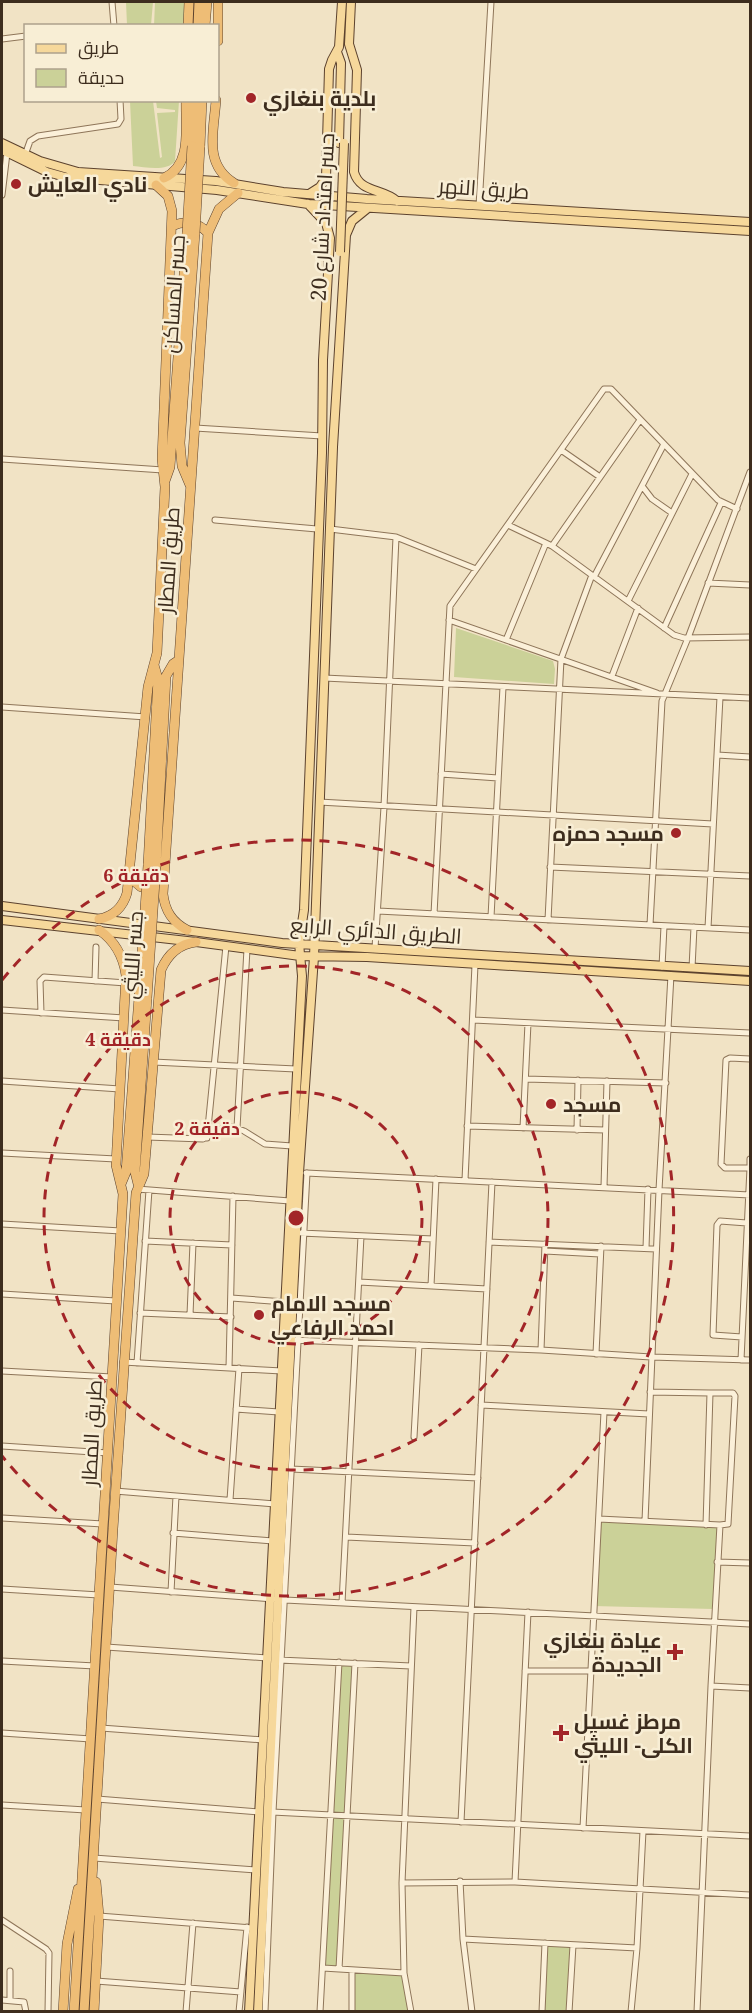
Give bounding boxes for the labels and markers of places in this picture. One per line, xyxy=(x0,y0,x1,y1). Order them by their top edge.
place label: بلدية بنغازي xyxy=(263,84,376,116)
marker: بلدية بنغازي xyxy=(244,91,258,105)
place label: نادي العايش xyxy=(28,170,147,202)
marker: نادي العايش xyxy=(9,177,23,191)
place label: مسجد حمزه xyxy=(553,819,664,847)
marker: مسجد حمزه xyxy=(669,826,683,840)
place label: مسجد xyxy=(563,1090,621,1118)
marker: مسجد xyxy=(544,1097,558,1111)
centre of rings xyxy=(286,1208,306,1228)
place label: مسجد الامام احمد الرفاعي xyxy=(271,1289,394,1345)
marker: مسجد الامام احمد الرفاعي xyxy=(252,1308,266,1322)
place label: عيادة بنغازي الجديدة xyxy=(543,1626,662,1678)
marker: عيادة بنغازي الجديدة xyxy=(666,1643,684,1661)
place label: مرطز غسيل الكلى- الليثي xyxy=(574,1707,693,1763)
marker: مرطز غسيل الكلى- الليثي xyxy=(552,1724,570,1742)

